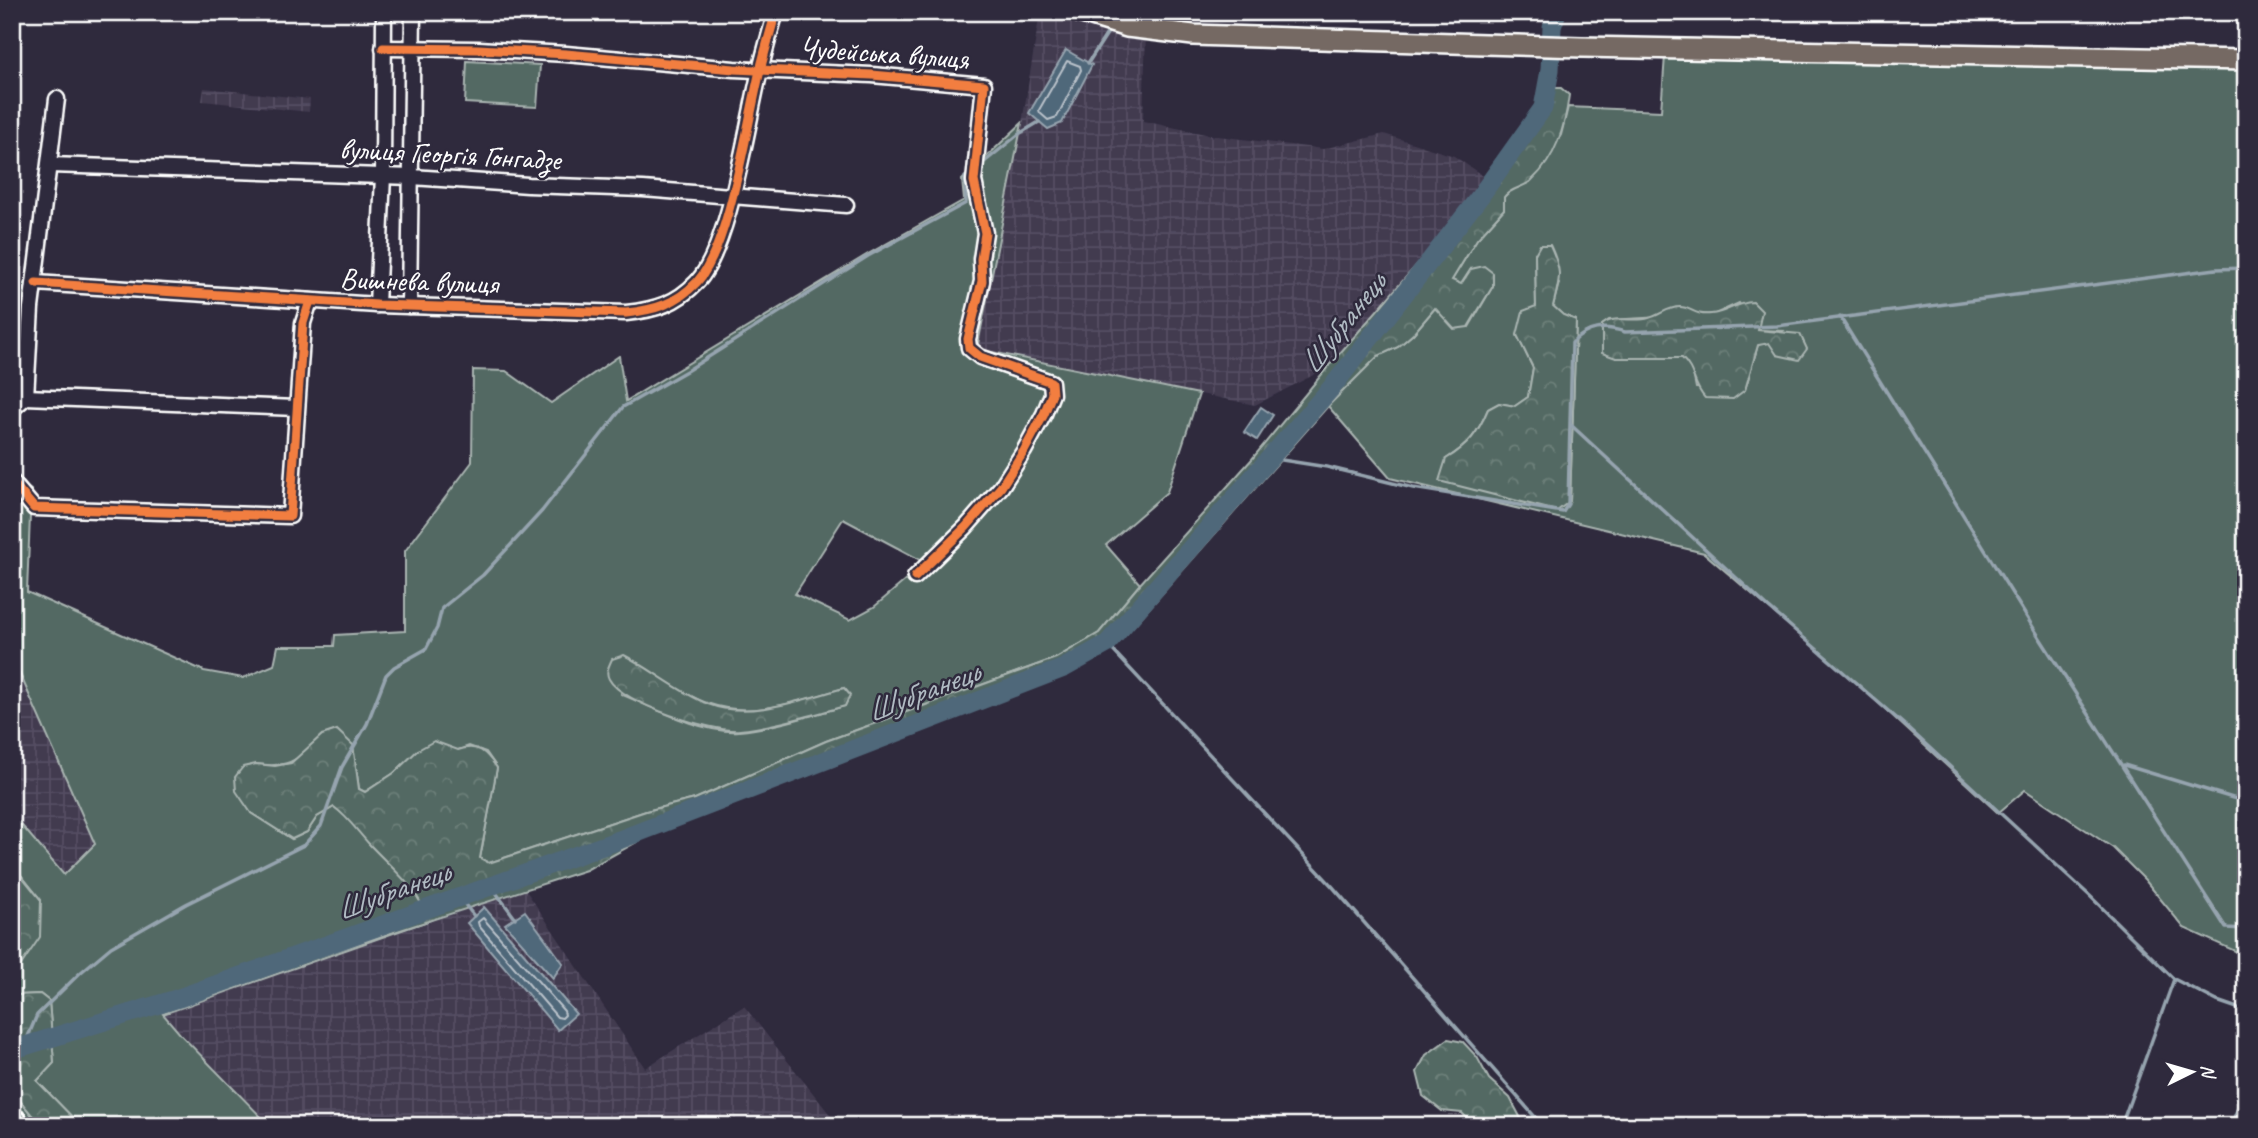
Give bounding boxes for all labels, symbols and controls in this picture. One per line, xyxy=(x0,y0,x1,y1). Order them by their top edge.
street label: Чудейська вулиця xyxy=(798,28,971,78)
street label: вулиця Георгія Гонгадзе xyxy=(339,129,564,179)
street label: Вишнева вулиця xyxy=(339,259,501,303)
water label: Шубранець xyxy=(1290,261,1397,382)
water label: Шубранець xyxy=(860,650,988,732)
water label: Шубранець xyxy=(330,850,458,930)
north arrow xyxy=(2156,1036,2226,1106)
text: N xyxy=(2195,1064,2221,1081)

